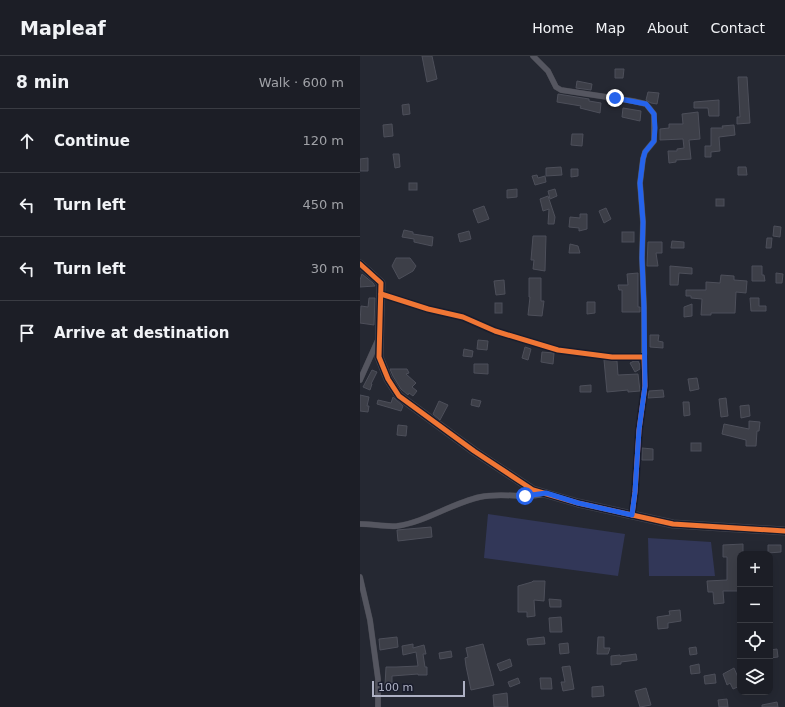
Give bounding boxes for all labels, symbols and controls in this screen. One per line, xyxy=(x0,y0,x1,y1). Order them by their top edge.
text: Mapleaf xyxy=(20,17,106,39)
text: Home xyxy=(532,20,574,36)
text: Map xyxy=(596,20,625,36)
text: About xyxy=(647,20,689,36)
text: Contact xyxy=(711,20,765,36)
text: 8 min xyxy=(16,72,69,92)
text: Walk · 600 m xyxy=(259,75,344,90)
route end xyxy=(606,89,624,107)
icon: ahead xyxy=(16,130,38,152)
text: Continue xyxy=(54,132,130,150)
text: 120 m xyxy=(302,133,344,148)
icon: left xyxy=(16,194,38,216)
text: Turn left xyxy=(54,196,126,214)
text: 450 m xyxy=(302,197,344,212)
icon: left xyxy=(16,258,38,280)
text: Turn left xyxy=(54,260,126,278)
text: 30 m xyxy=(311,261,344,276)
icon: arrive xyxy=(16,322,38,344)
text: Arrive at destination xyxy=(54,324,229,342)
route start xyxy=(516,487,534,505)
map controls xyxy=(737,551,773,695)
button: + xyxy=(737,551,773,587)
button: − xyxy=(737,587,773,623)
button: locate xyxy=(737,623,773,659)
button: layers xyxy=(737,659,773,695)
scale bar xyxy=(372,679,465,698)
text: 100 m xyxy=(378,681,413,694)

